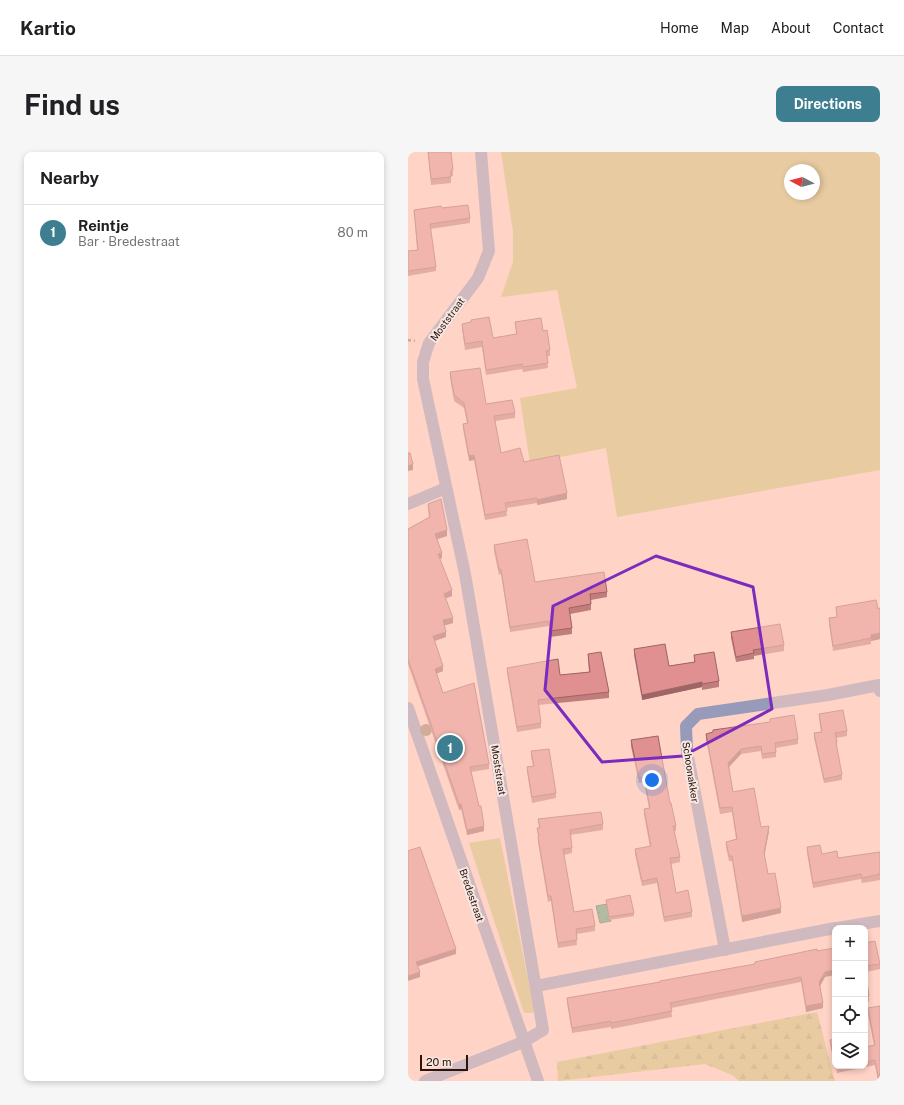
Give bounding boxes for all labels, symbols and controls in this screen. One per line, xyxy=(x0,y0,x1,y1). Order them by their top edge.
text: Kartio xyxy=(20,17,76,39)
text: Home xyxy=(660,20,699,36)
text: Map xyxy=(721,20,749,36)
text: About xyxy=(771,20,811,36)
text: Contact xyxy=(833,20,884,36)
button: Directions xyxy=(776,86,880,122)
text: Find us xyxy=(24,88,120,121)
north arrow xyxy=(784,164,820,200)
text: Nearby xyxy=(40,168,99,188)
text: Reintje xyxy=(78,217,129,234)
text: 1 xyxy=(50,225,56,240)
text: 80 m xyxy=(337,225,368,240)
text: Bar · Bredestraat xyxy=(78,234,180,249)
street label: Moststraat xyxy=(427,295,467,343)
pin: 1 xyxy=(437,733,463,763)
street label: Schoonakker xyxy=(680,741,702,803)
street label: Moststraat xyxy=(489,744,509,796)
your location xyxy=(642,770,662,790)
street label: Bredestraat xyxy=(457,867,487,923)
map controls xyxy=(832,925,868,1069)
button: + xyxy=(832,925,868,961)
button: − xyxy=(832,961,868,997)
button: locate xyxy=(832,997,868,1033)
button: layers xyxy=(832,1033,868,1069)
scale bar xyxy=(420,1053,468,1072)
text: 20 m xyxy=(426,1056,451,1068)

